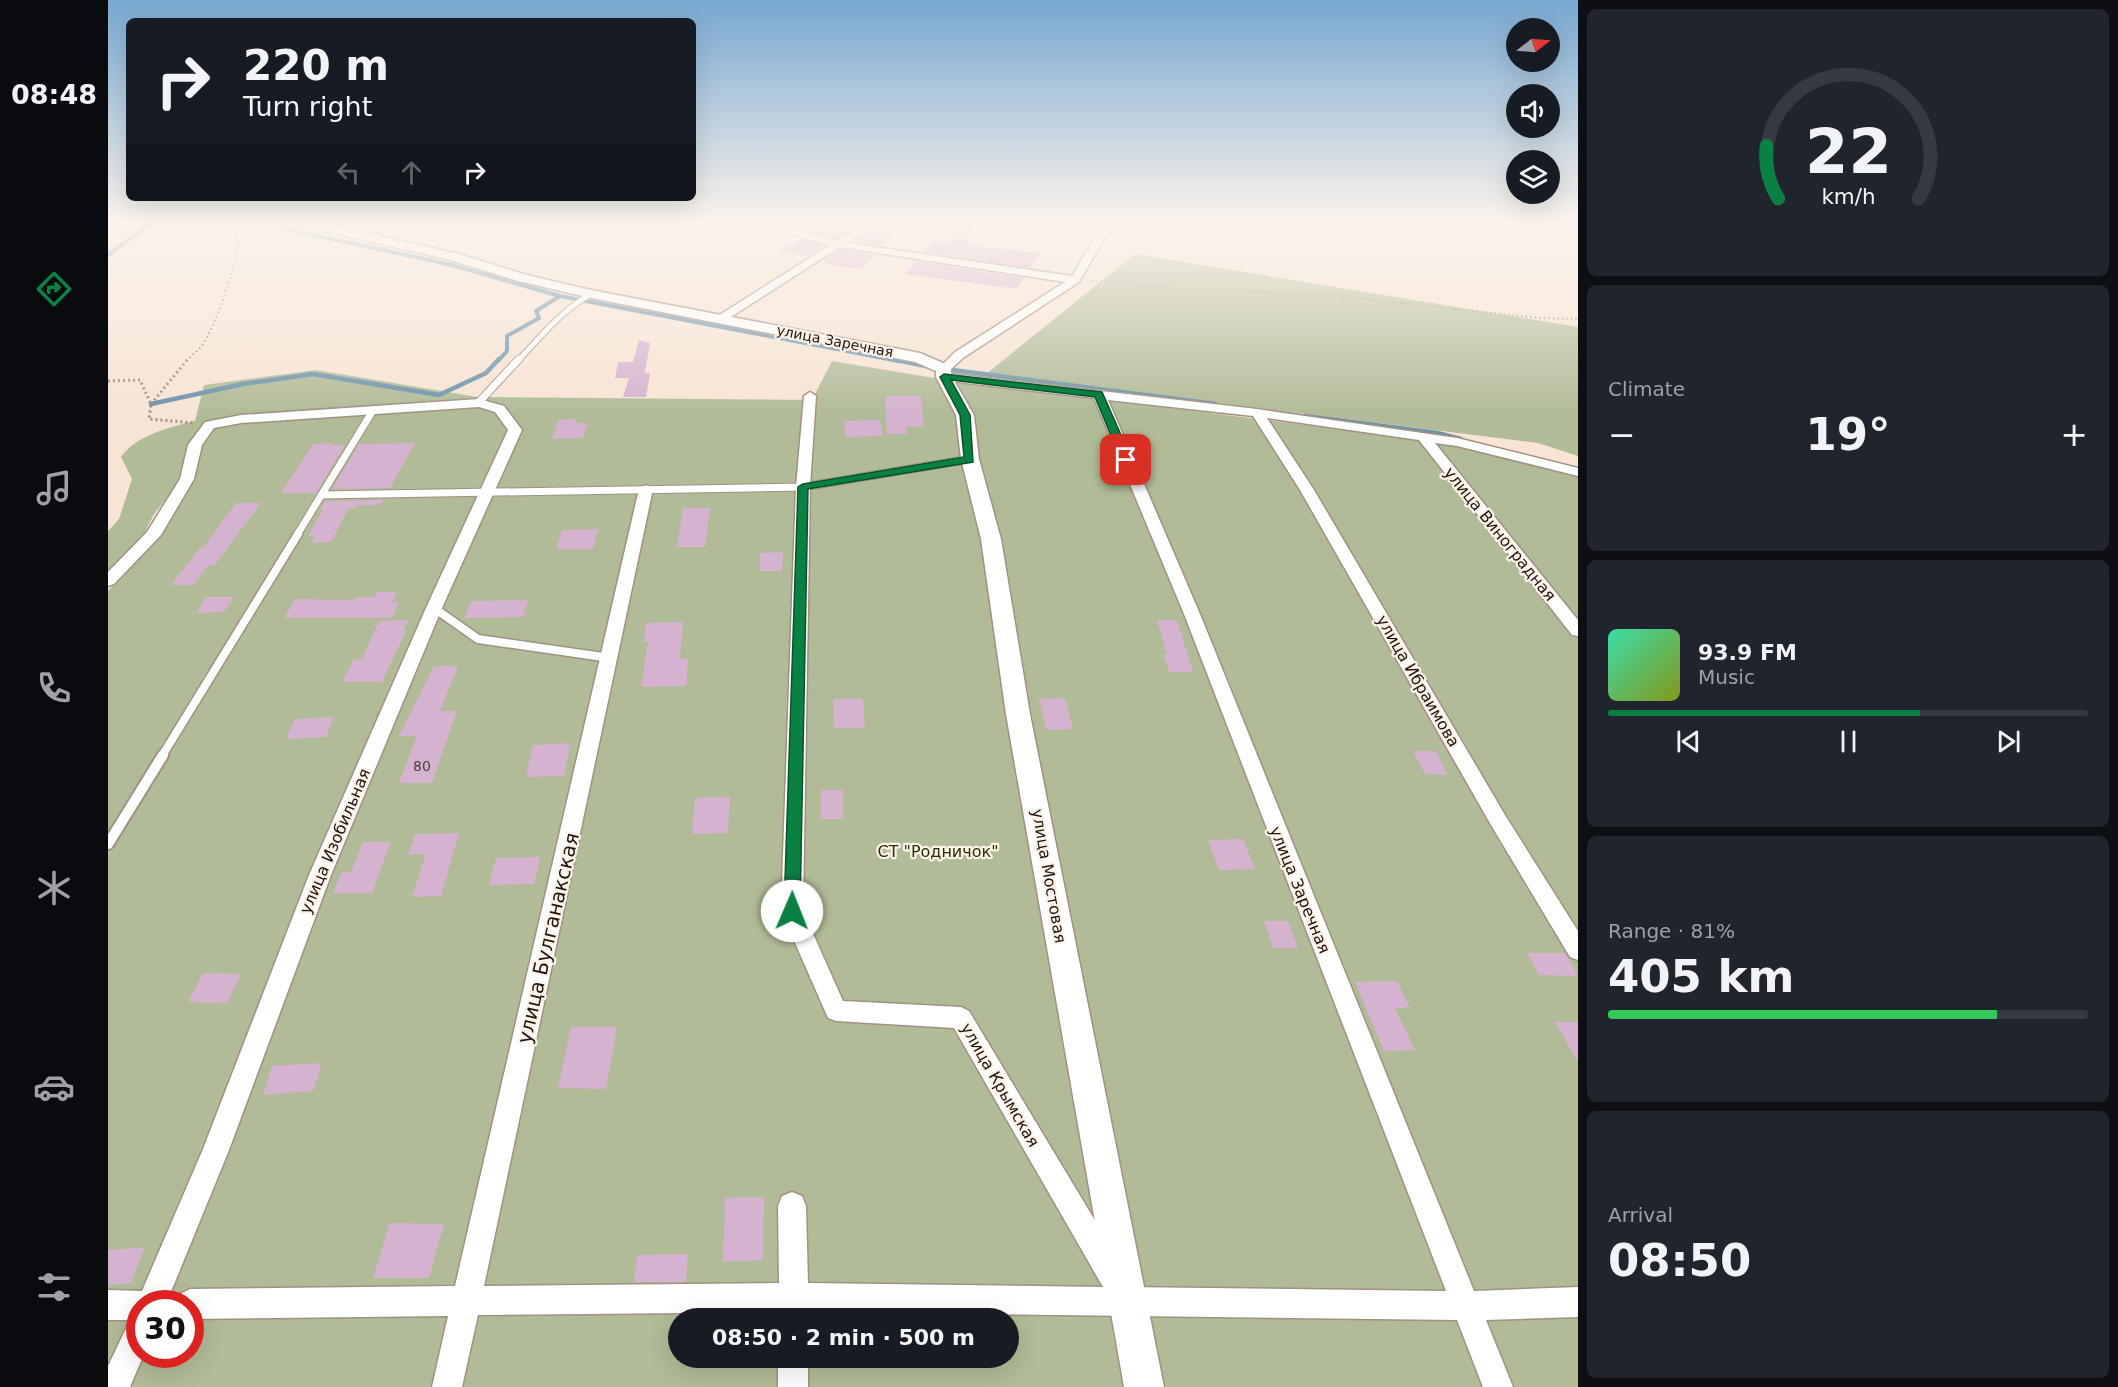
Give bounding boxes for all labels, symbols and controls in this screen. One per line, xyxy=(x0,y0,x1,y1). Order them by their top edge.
north arrow xyxy=(1506,18,1560,72)
map controls xyxy=(1506,18,1560,204)
text: 220 m xyxy=(243,41,389,90)
icon: right xyxy=(144,42,222,120)
text: 08:48 xyxy=(11,79,97,110)
button: sound xyxy=(1506,84,1560,138)
text: Turn right xyxy=(243,91,372,122)
text: 22 xyxy=(1805,115,1891,188)
button: layers xyxy=(1506,150,1560,204)
icon: left xyxy=(332,156,365,189)
icon: ahead xyxy=(395,156,428,189)
icon: right xyxy=(458,156,491,189)
text: km/h xyxy=(1821,185,1875,210)
icon: directions xyxy=(33,268,75,310)
street label: улица Заречная xyxy=(775,322,895,360)
text: Climate xyxy=(1608,377,1685,401)
text: 19° xyxy=(1805,408,1891,461)
text: − xyxy=(1608,415,1636,454)
text: + xyxy=(2060,415,2088,454)
pin xyxy=(1100,434,1151,485)
icon: arrive xyxy=(1109,443,1142,476)
street label: улица Виноградная xyxy=(1440,463,1560,605)
icon: music xyxy=(33,467,75,509)
street label: улица Ибраимова xyxy=(1372,612,1464,750)
text: 93.9 FM xyxy=(1698,640,1797,665)
text: Music xyxy=(1698,665,1755,689)
icon: phone xyxy=(33,667,75,709)
icon: previous xyxy=(1672,725,1705,758)
icon: pause xyxy=(1832,725,1865,758)
icon: next xyxy=(1992,725,2025,758)
house number: 80 xyxy=(413,758,431,774)
street label: улица Изобильная xyxy=(296,766,374,916)
street label: улица Мостовая xyxy=(1028,807,1070,945)
street label: улица Заречная xyxy=(1266,824,1334,956)
street label: улица Булганакская xyxy=(512,830,584,1046)
park label: СТ "Родничок" xyxy=(877,842,999,861)
icon: climate xyxy=(33,867,75,909)
position arrow xyxy=(760,879,824,943)
text: Range · 81% xyxy=(1608,919,1735,943)
text: 405 km xyxy=(1608,950,1794,1003)
street label: улица Крымская xyxy=(957,1020,1043,1150)
icon: car xyxy=(33,1066,75,1108)
text: Arrival xyxy=(1608,1203,1673,1227)
text: 08:50 xyxy=(1608,1234,1751,1287)
icon: filters xyxy=(33,1266,75,1308)
speed limit sign: 30 xyxy=(126,1290,204,1368)
text: 08:50 · 2 min · 500 m xyxy=(712,1325,975,1350)

